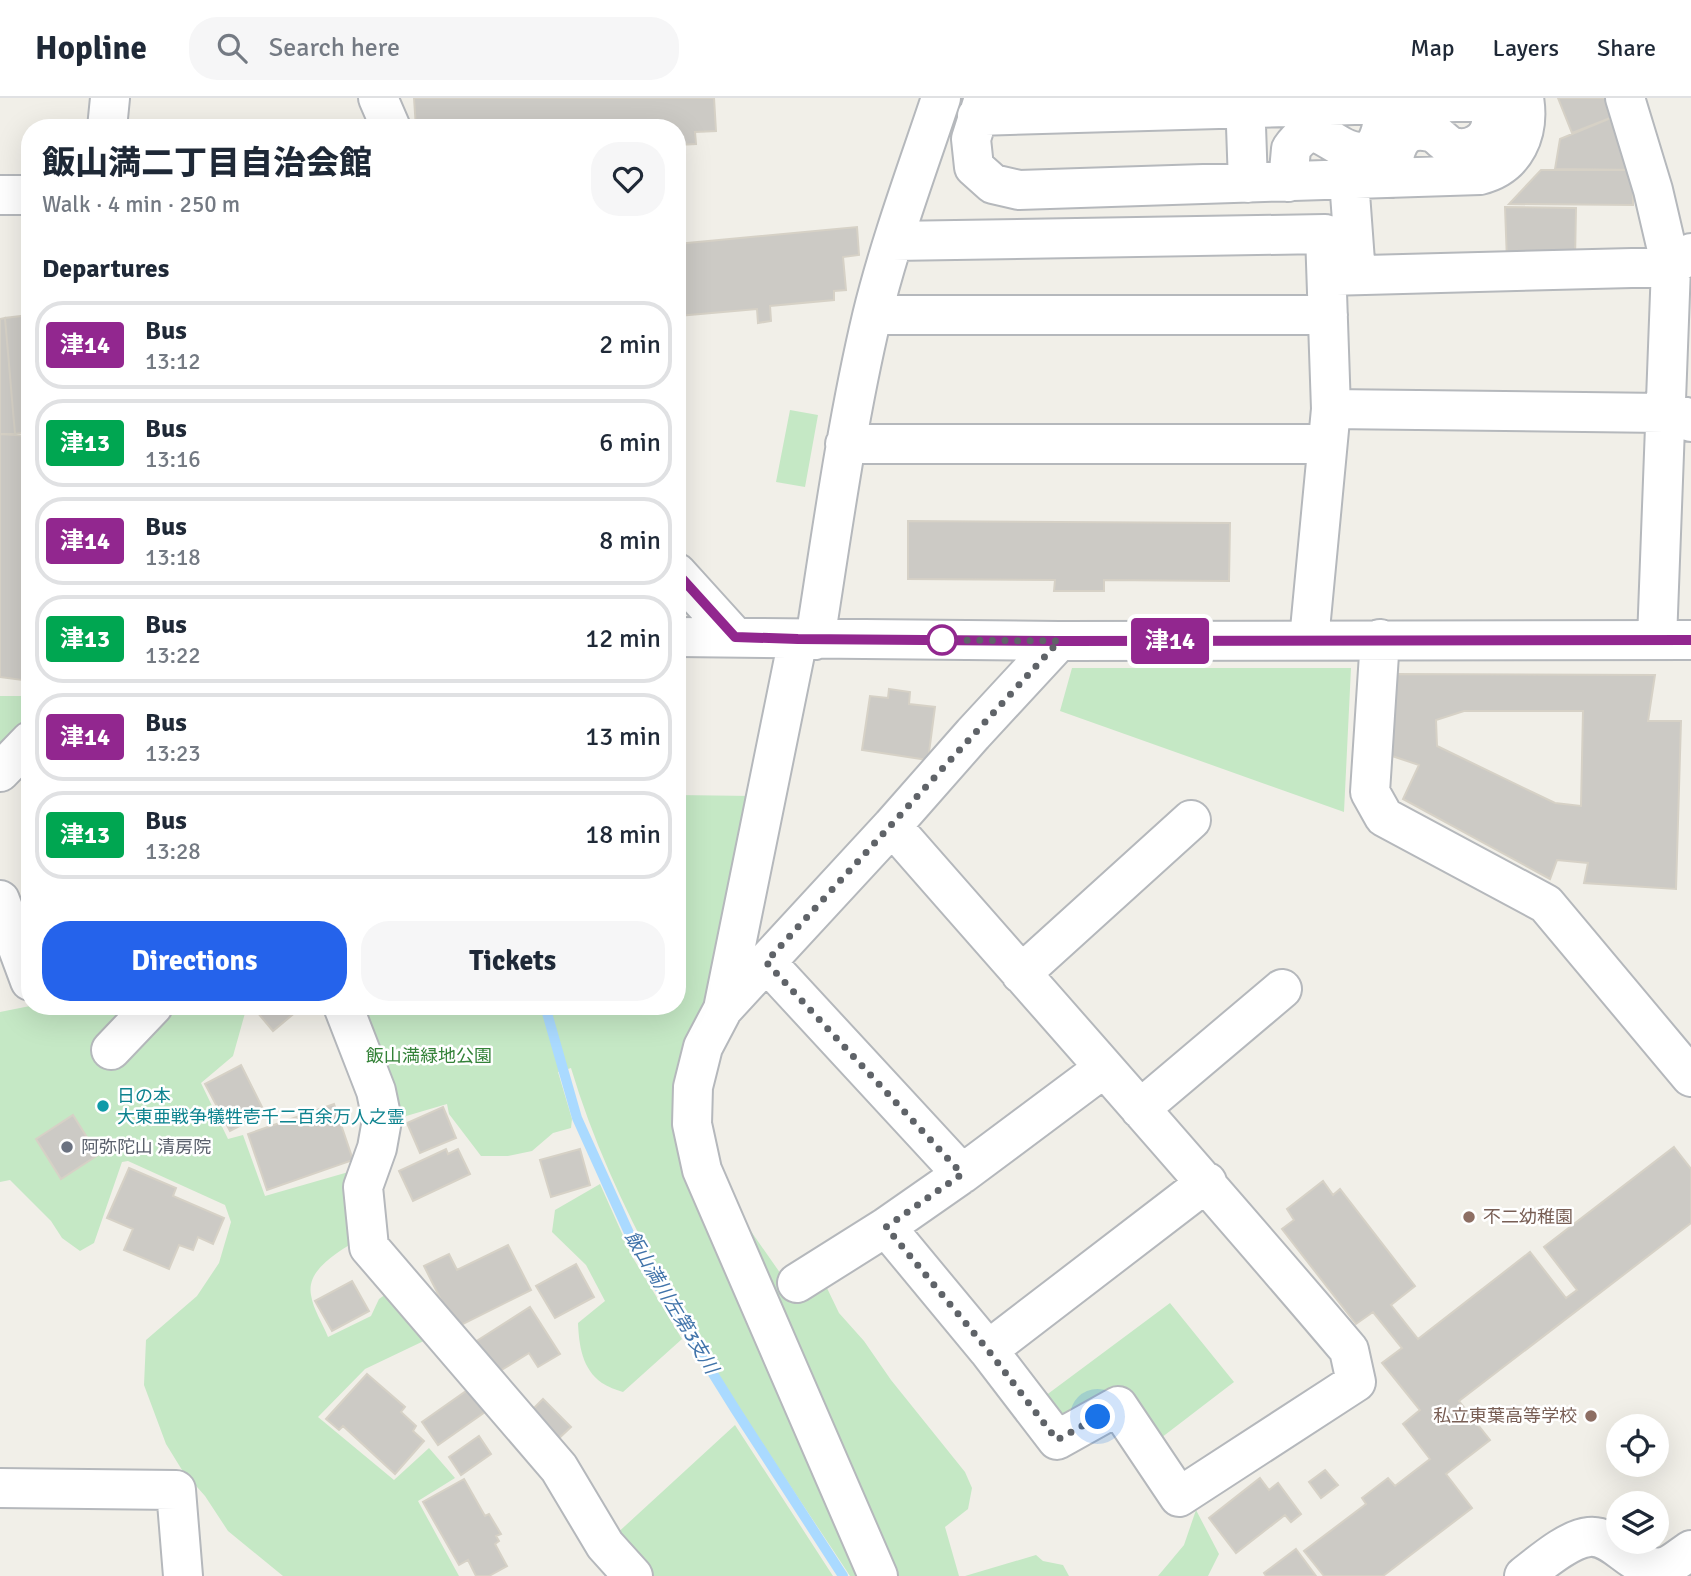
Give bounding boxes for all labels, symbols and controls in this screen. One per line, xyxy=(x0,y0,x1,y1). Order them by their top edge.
search box xyxy=(189,17,679,80)
text: Hopline xyxy=(35,28,147,69)
icon: search xyxy=(213,29,251,67)
text: Search here xyxy=(269,32,400,64)
text: Map xyxy=(1410,33,1455,63)
text: Layers xyxy=(1493,33,1559,63)
text: Share xyxy=(1597,33,1656,63)
button: heart xyxy=(591,142,665,216)
text: 飯山満二丁目自治会館 xyxy=(42,143,372,184)
text: Walk · 4 min · 250 m xyxy=(42,190,240,219)
text: Departures xyxy=(42,253,169,285)
text: Bus xyxy=(145,315,187,347)
text: 2 min xyxy=(599,329,661,361)
text: 津14 xyxy=(60,330,110,360)
text: 13:12 xyxy=(145,347,201,376)
text: Bus xyxy=(145,413,187,445)
text: 6 min xyxy=(599,427,661,459)
text: 津13 xyxy=(60,428,110,458)
text: 13:16 xyxy=(145,445,201,474)
text: Bus xyxy=(145,511,187,543)
text: 8 min xyxy=(599,525,661,557)
text: 津14 xyxy=(60,526,110,556)
text: 13:18 xyxy=(145,543,201,572)
text: Bus xyxy=(145,609,187,641)
line badge: 津14 xyxy=(1130,618,1210,664)
text: 12 min xyxy=(585,623,661,655)
text: 津13 xyxy=(60,624,110,654)
unlabelled marker xyxy=(927,625,957,655)
text: 津14 xyxy=(1145,626,1195,656)
text: 13:22 xyxy=(145,641,201,670)
text: Bus xyxy=(145,707,187,739)
text: 13 min xyxy=(585,721,661,753)
text: 津14 xyxy=(60,722,110,752)
text: 13:23 xyxy=(145,739,201,768)
text: Bus xyxy=(145,805,187,837)
text: 18 min xyxy=(585,819,661,851)
text: 津13 xyxy=(60,820,110,850)
text: 13:28 xyxy=(145,837,201,866)
button: Directions xyxy=(42,921,347,1001)
button: Tickets xyxy=(361,921,665,1001)
park label: 飯山満緑地公園 xyxy=(366,1045,492,1067)
place label: 日の本 大東亜戦争犠牲壱千二百余万人之霊 xyxy=(117,1085,405,1128)
marker: 日の本 大東亜戦争犠牲壱千二百余万人之霊 xyxy=(95,1098,111,1114)
place label: 阿弥陀山 清房院 xyxy=(81,1136,211,1158)
marker: 阿弥陀山 清房院 xyxy=(59,1139,75,1155)
place label: 不二幼稚園 xyxy=(1483,1206,1573,1228)
marker: 不二幼稚園 xyxy=(1461,1209,1477,1225)
water label: 飯山満川左第3支川 xyxy=(619,1227,724,1380)
your location xyxy=(1080,1399,1115,1434)
place label: 私立東葉高等学校 xyxy=(1433,1405,1577,1427)
marker: 私立東葉高等学校 xyxy=(1583,1408,1599,1424)
map controls xyxy=(1606,1414,1669,1554)
button: locate xyxy=(1606,1414,1669,1477)
button: layers xyxy=(1606,1491,1669,1554)

